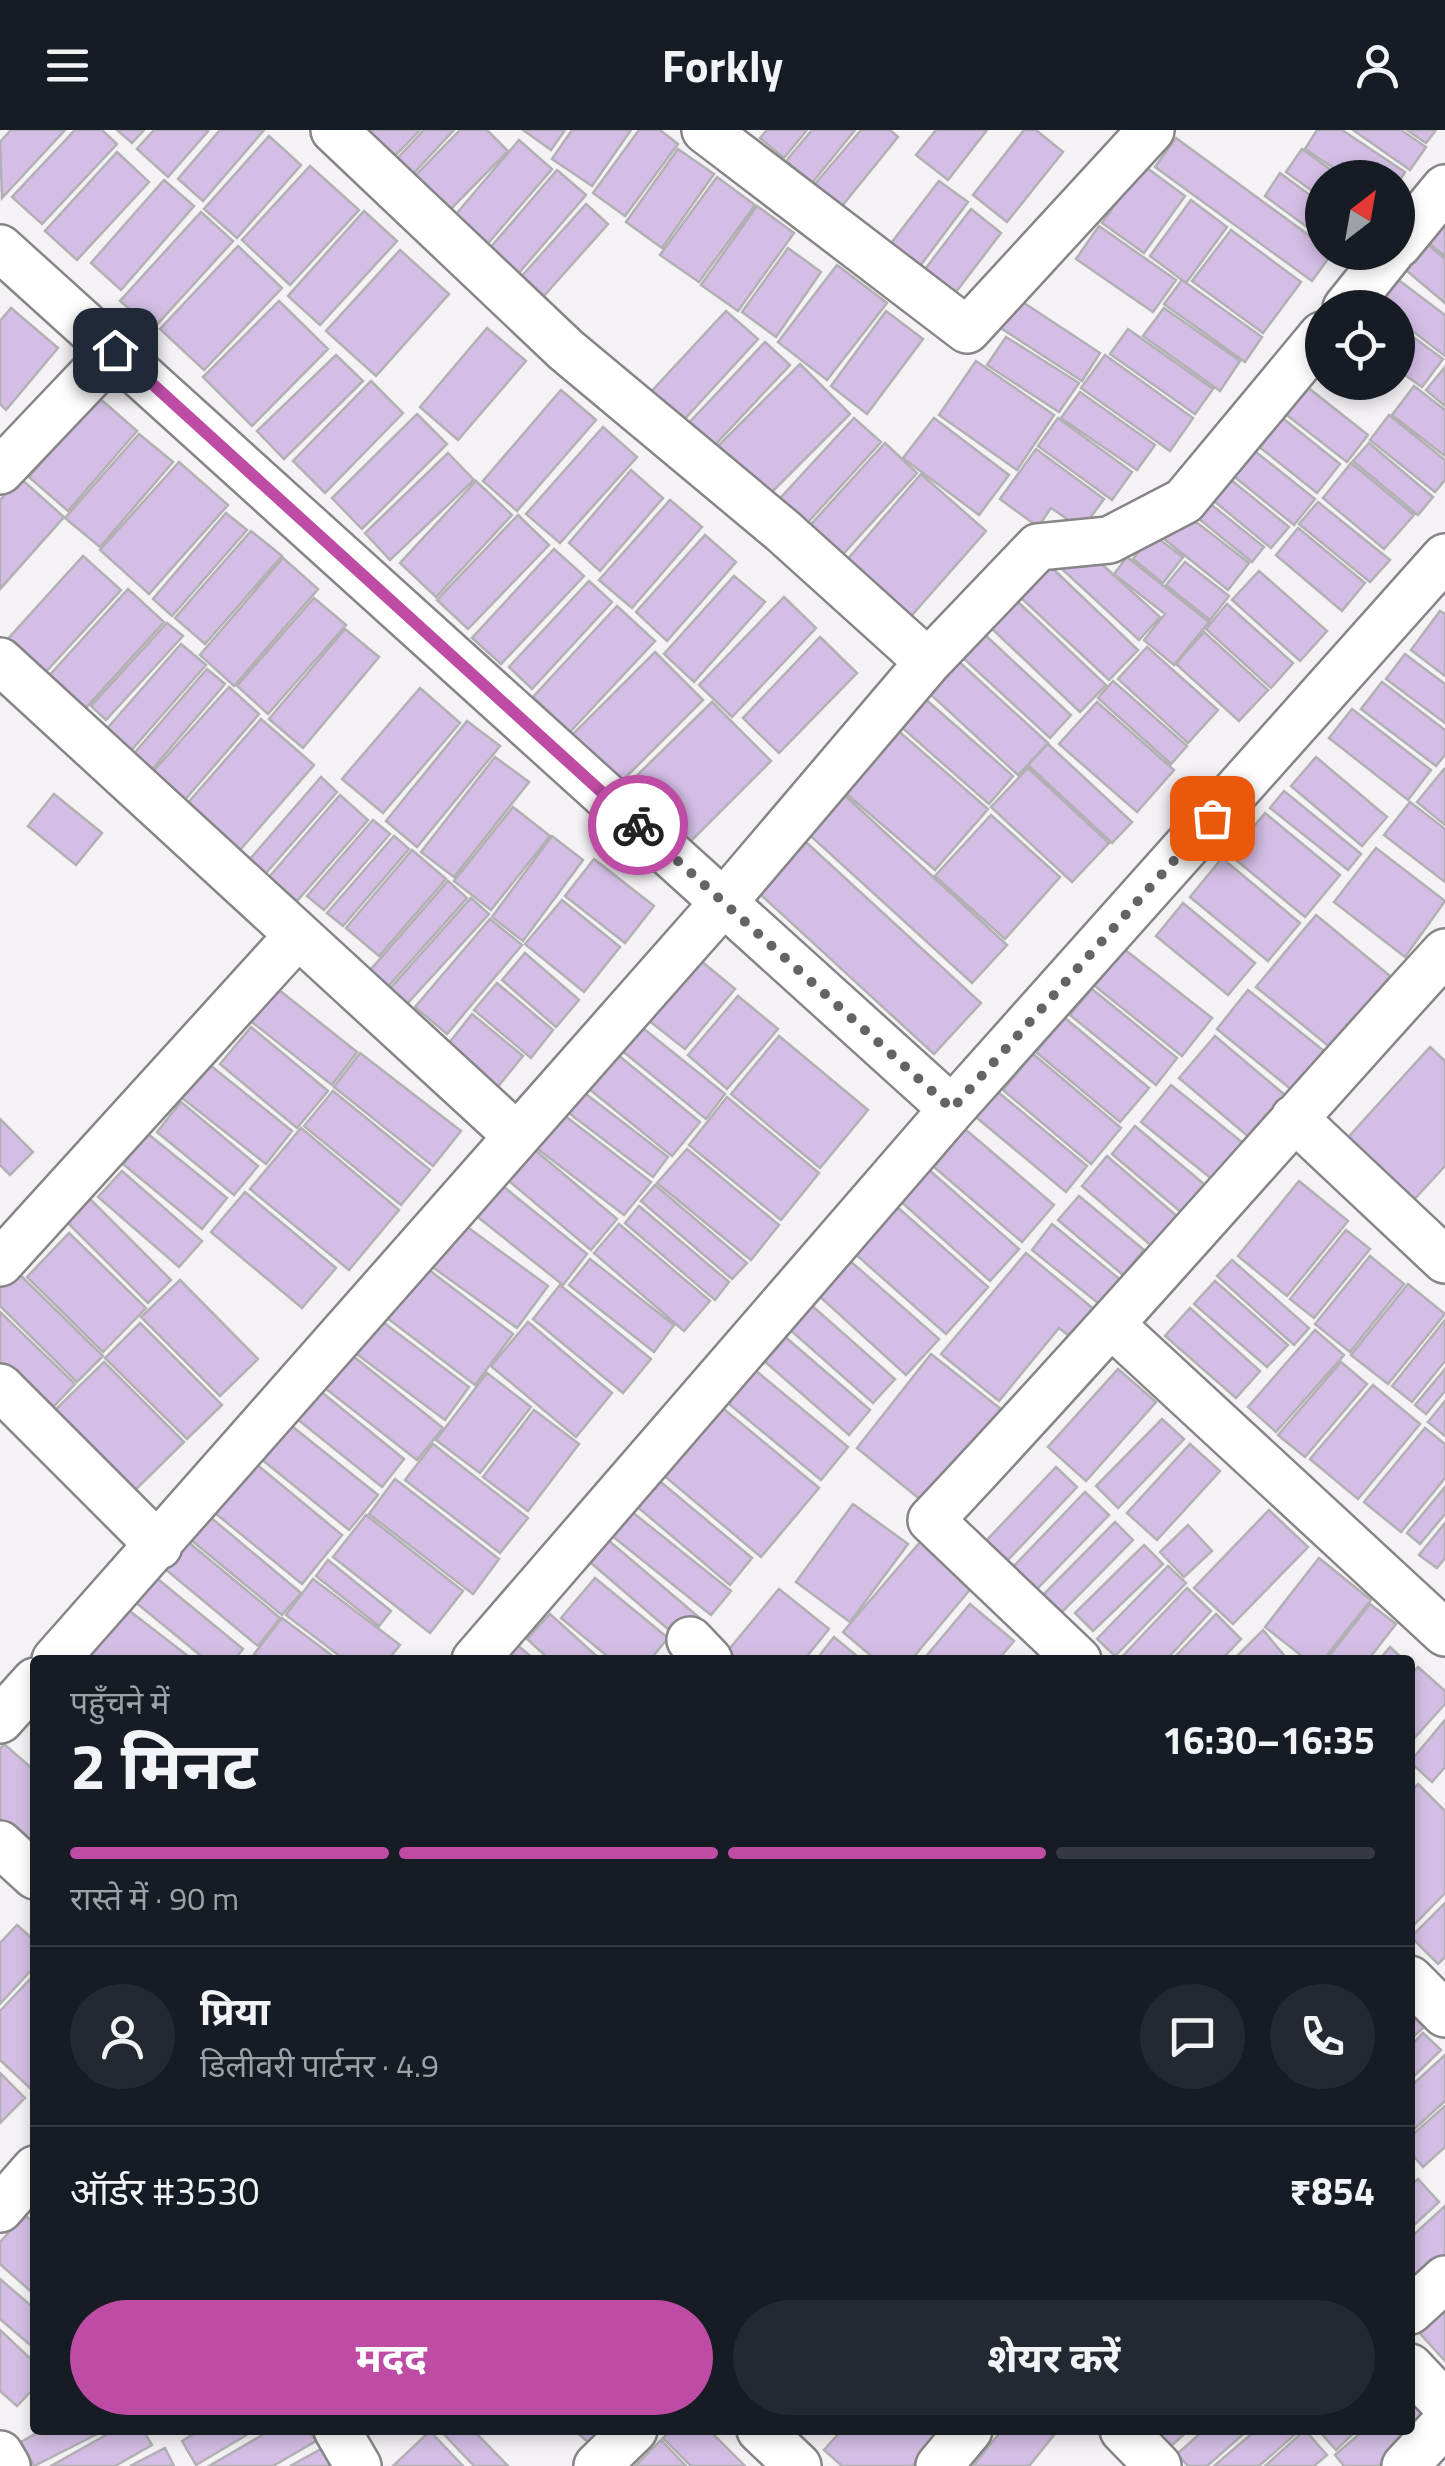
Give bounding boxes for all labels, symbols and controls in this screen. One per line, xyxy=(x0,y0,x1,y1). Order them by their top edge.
text: Forkly xyxy=(662,31,783,99)
icon: menu xyxy=(40,38,95,93)
icon: person xyxy=(1350,38,1405,93)
north arrow xyxy=(1305,160,1415,270)
map controls xyxy=(1305,160,1415,400)
button: locate xyxy=(1305,290,1415,400)
pin xyxy=(73,308,158,393)
icon: home xyxy=(88,323,143,378)
courier xyxy=(588,775,688,875)
pin xyxy=(1170,776,1255,861)
icon: bag xyxy=(1185,791,1240,846)
icon: bike xyxy=(611,798,666,853)
text: पहुँचने में xyxy=(70,1678,169,1726)
text: 16:30–16:35 xyxy=(1162,1711,1375,1769)
text: 2 मिनट xyxy=(70,1715,257,1814)
text: रास्ते में · 90 m xyxy=(70,1874,239,1922)
text: प्रिया xyxy=(200,1982,270,2040)
button: person xyxy=(70,1984,175,2089)
button: chat xyxy=(1140,1984,1245,2089)
button: phone xyxy=(1270,1984,1375,2089)
text: डिलीवरी पार्टनर · 4.9 xyxy=(200,2041,439,2089)
text: ऑर्डर #3530 xyxy=(70,2162,260,2220)
text: ₹854 xyxy=(1289,2162,1375,2220)
button: मदद xyxy=(70,2300,713,2415)
button: शेयर करें xyxy=(733,2300,1375,2415)

